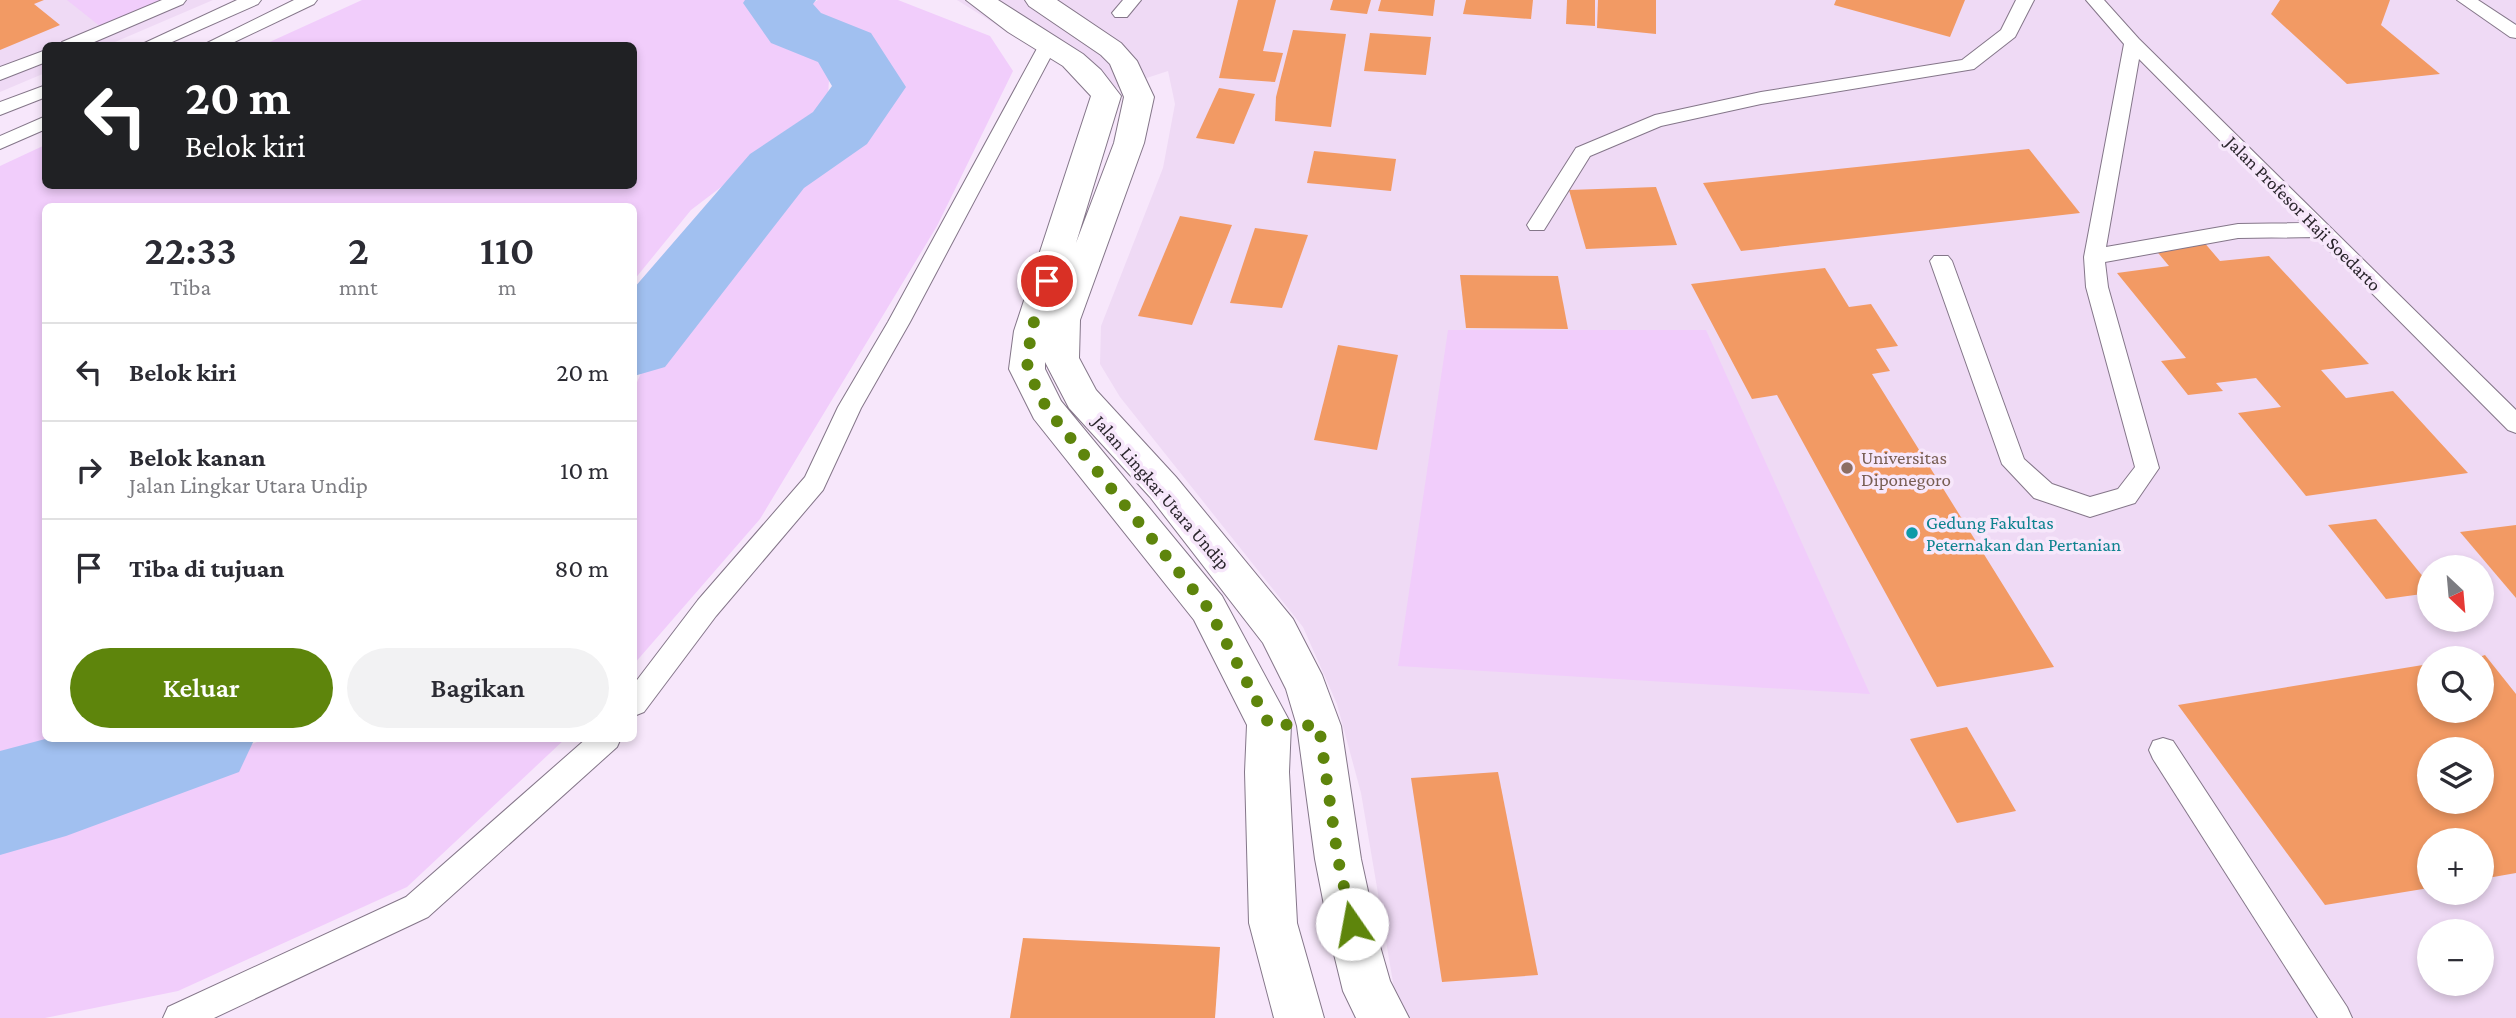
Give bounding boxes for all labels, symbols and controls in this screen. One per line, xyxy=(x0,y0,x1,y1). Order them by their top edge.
icon: left xyxy=(70,70,161,161)
text: 20 m xyxy=(185,70,291,125)
text: Belok kiri xyxy=(185,128,306,164)
street label: Jalan Profesor Haji Soedarto xyxy=(2220,130,2386,296)
text: 22:33 xyxy=(144,226,237,273)
text: 2 xyxy=(348,226,369,273)
text: 110 xyxy=(480,226,535,273)
pin xyxy=(1017,251,1077,311)
icon: arrive xyxy=(1028,262,1066,300)
text: Tiba xyxy=(170,274,211,300)
text: mnt xyxy=(339,274,378,300)
text: m xyxy=(498,274,517,300)
icon: left xyxy=(70,353,108,391)
text: Belok kiri xyxy=(129,358,236,387)
text: 20 m xyxy=(556,358,609,387)
street label: Jalan Lingkar Utara Undip xyxy=(1088,409,1234,574)
text: Belok kanan xyxy=(129,443,266,472)
place label: Universitas Diponegoro xyxy=(1861,447,1951,490)
icon: right xyxy=(70,451,108,489)
text: 10 m xyxy=(560,456,609,485)
marker: Universitas Diponegoro xyxy=(1839,460,1855,476)
text: Jalan Lingkar Utara Undip xyxy=(129,472,368,498)
place label: Gedung Fakultas Peternakan dan Pertanian xyxy=(1926,512,2121,555)
marker: Gedung Fakultas Peternakan dan Pertanian xyxy=(1904,525,1920,541)
icon: arrive xyxy=(70,549,108,587)
text: Tiba di tujuan xyxy=(129,554,284,583)
text: 80 m xyxy=(555,554,609,583)
north arrow xyxy=(2417,555,2494,632)
map controls xyxy=(2417,555,2494,996)
button: search xyxy=(2417,646,2494,723)
button: Keluar xyxy=(70,648,333,728)
button: Bagikan xyxy=(347,648,609,728)
button: layers xyxy=(2417,737,2494,814)
button: + xyxy=(2417,828,2494,905)
position arrow xyxy=(1315,887,1389,961)
button: − xyxy=(2417,919,2494,996)

